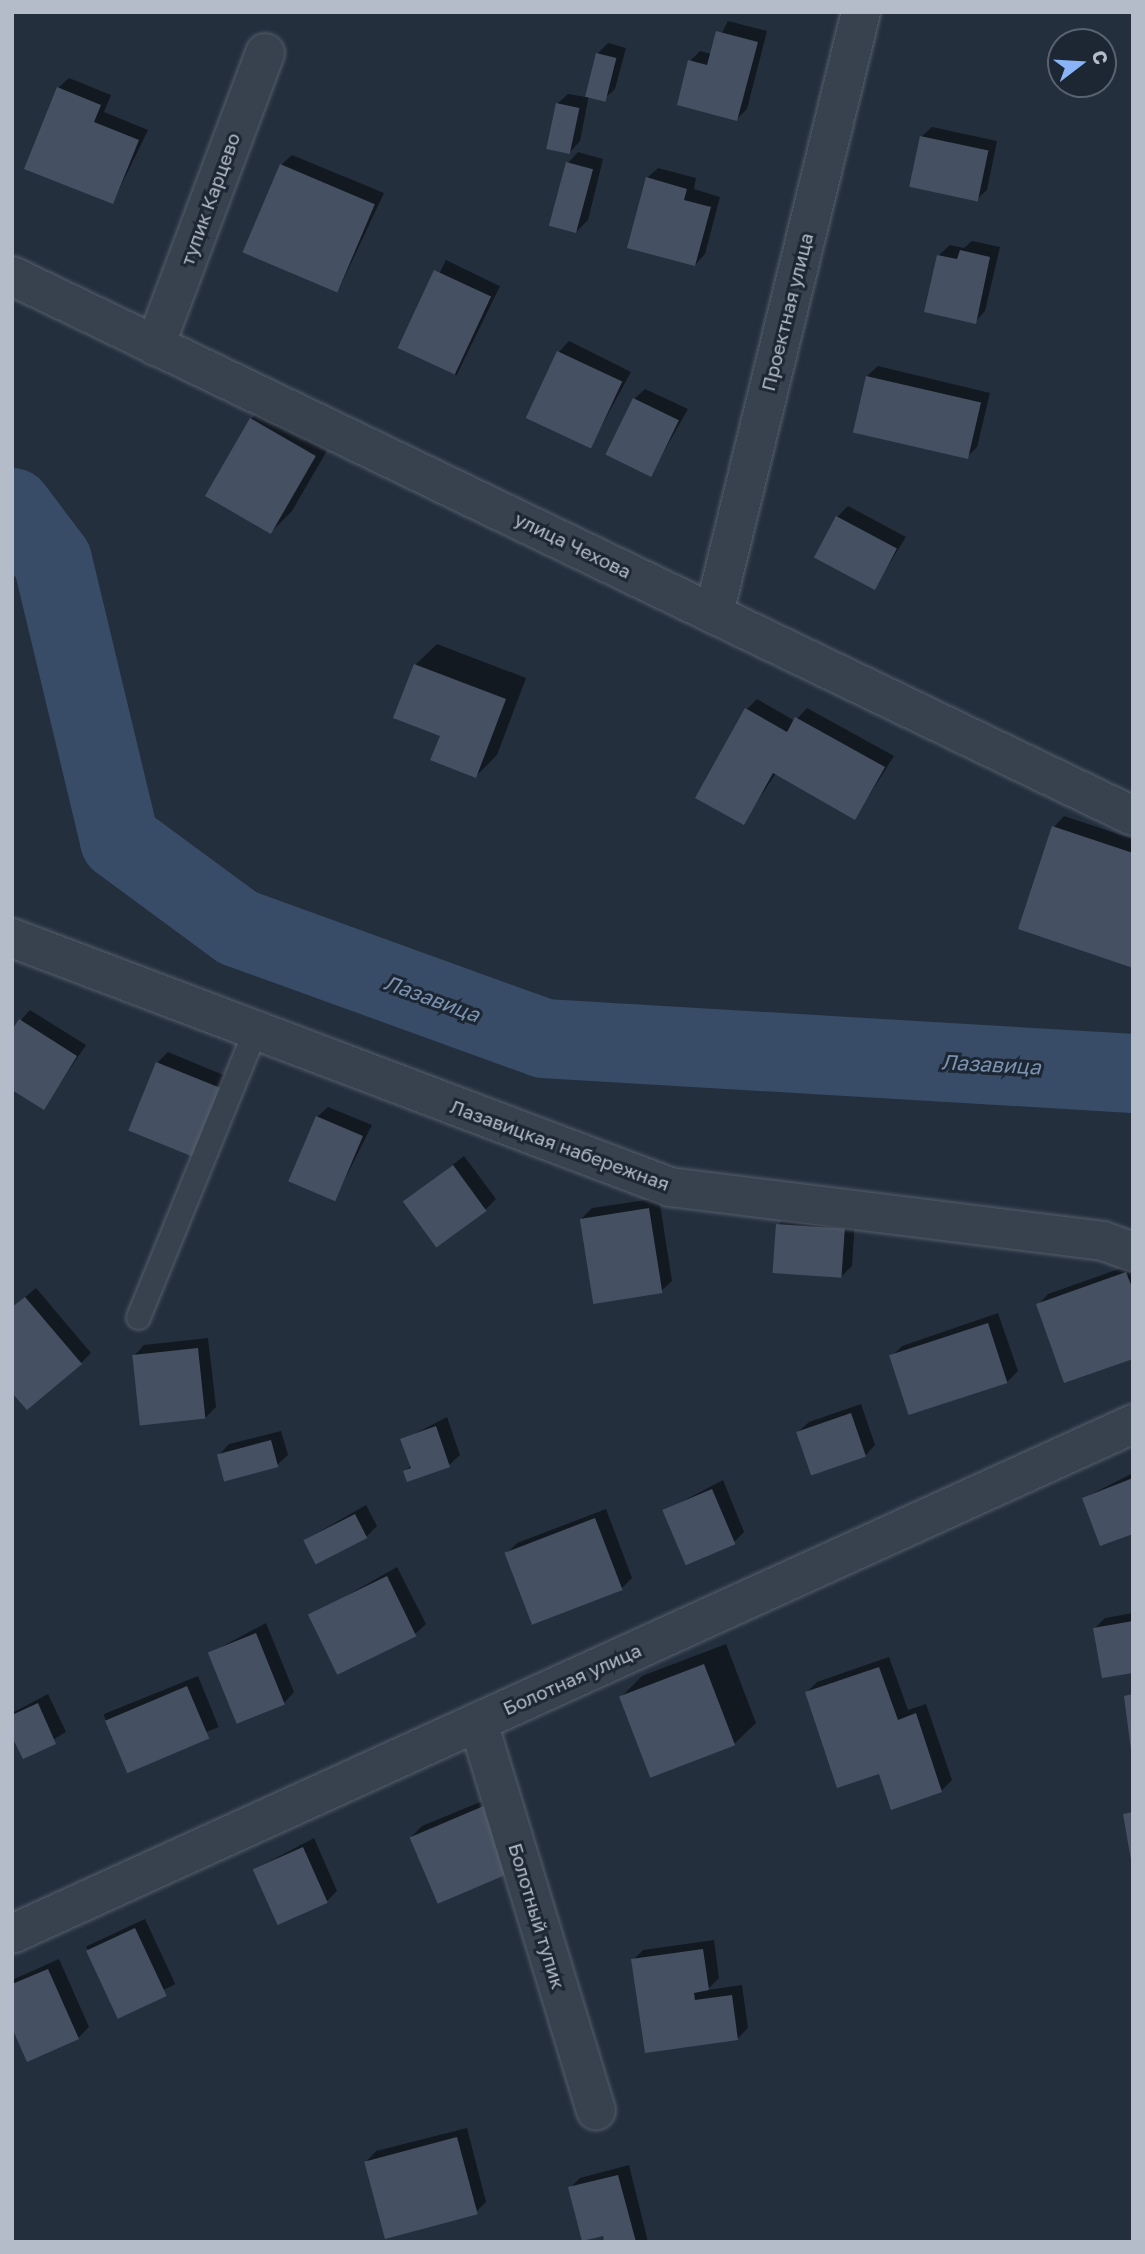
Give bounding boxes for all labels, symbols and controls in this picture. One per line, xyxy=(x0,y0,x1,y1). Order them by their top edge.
north arrow xyxy=(1047,28,1117,98)
text: С xyxy=(1088,47,1114,67)
street label: тупик Карцево xyxy=(175,130,245,268)
street label: Проектная улица xyxy=(756,231,818,393)
street label: улица Чехова xyxy=(511,507,635,583)
water label: Лазавица xyxy=(381,969,483,1027)
water label: Лазавица xyxy=(941,1049,1041,1079)
street label: Лазавицкая набережная xyxy=(447,1095,673,1195)
street label: Болотная улица xyxy=(499,1638,645,1720)
street label: Болотный тупик xyxy=(504,1840,570,1992)

